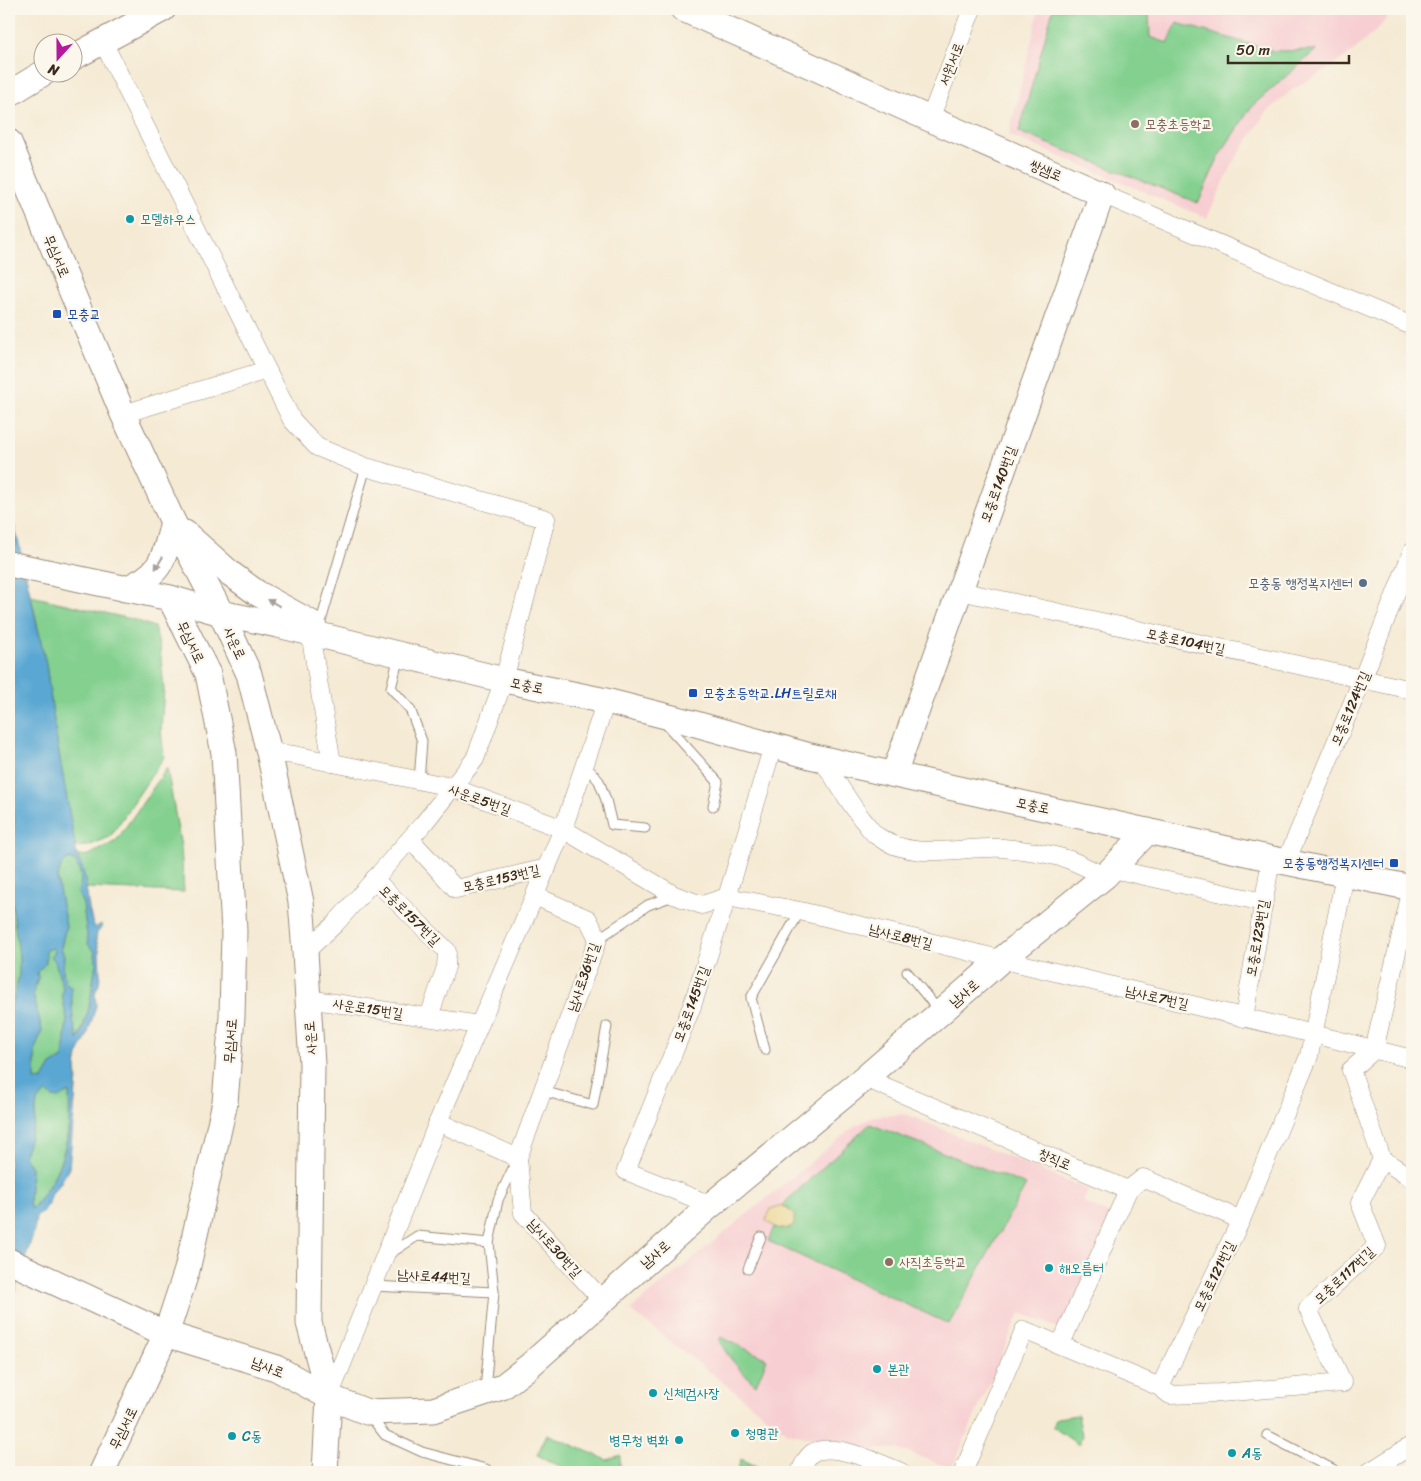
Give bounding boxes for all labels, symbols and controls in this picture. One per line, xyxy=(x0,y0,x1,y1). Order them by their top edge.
north arrow xyxy=(32,32,82,82)
scale bar xyxy=(1228,32,1350,64)
text: 50 m xyxy=(1236,37,1271,63)
street label: 서원서로 xyxy=(932,39,971,90)
text: N xyxy=(44,56,63,83)
place label: 모충초등학교 xyxy=(1145,112,1213,137)
marker: 모충초등학교 xyxy=(1129,118,1141,130)
street label: 쌍샘로 xyxy=(1025,152,1066,189)
place label: 모델하우스 xyxy=(140,207,196,232)
marker: 모델하우스 xyxy=(124,213,136,225)
street label: 무심서로 xyxy=(36,231,77,282)
place label: 모충교 xyxy=(67,302,101,327)
marker: 모충교 xyxy=(51,308,63,320)
street label: 모충로140번길 xyxy=(973,442,1024,526)
one-way arrow xyxy=(155,557,164,570)
place label: 모충동 행정복지센터 xyxy=(1248,571,1353,596)
marker: 모충동 행정복지센터 xyxy=(1357,577,1369,589)
one-way arrow xyxy=(268,599,281,608)
street label: 무심서로 xyxy=(169,616,212,668)
street label: 모충로104번길 xyxy=(1144,621,1228,662)
street label: 사운로 xyxy=(216,623,253,664)
street label: 모충로124번길 xyxy=(1323,666,1378,750)
street label: 모충로 xyxy=(508,670,546,701)
place label: 모충초등학교.LH트릴로채 xyxy=(703,681,836,706)
marker: 모충초등학교.LH트릴로채 xyxy=(687,687,699,699)
street label: 사운로5번길 xyxy=(445,777,515,823)
street label: 모충로 xyxy=(1014,790,1052,821)
place label: 모충동행정복지센터 xyxy=(1283,851,1384,876)
street label: 모충로153번길 xyxy=(460,857,543,900)
marker: 모충동행정복지센터 xyxy=(1388,857,1400,869)
street label: 모충로157번길 xyxy=(373,879,447,953)
street label: 모충로123번길 xyxy=(1238,897,1277,979)
street label: 남사로8번길 xyxy=(866,917,936,957)
street label: 남사로36번길 xyxy=(560,938,607,1015)
street label: 모충로145번길 xyxy=(666,962,717,1046)
street label: 남사로 xyxy=(943,973,985,1014)
street label: 남사로7번길 xyxy=(1123,978,1192,1017)
street label: 사운로15번길 xyxy=(331,991,406,1026)
street label: 무심서로 xyxy=(216,1018,245,1064)
street label: 사운로 xyxy=(297,1020,324,1056)
street label: 창직로 xyxy=(1034,1141,1075,1178)
street label: 남사로30번길 xyxy=(521,1213,589,1284)
street label: 남사로 xyxy=(634,1234,676,1275)
street label: 모충로121번길 xyxy=(1186,1236,1243,1316)
street label: 모충로117번길 xyxy=(1308,1240,1381,1311)
place label: 사직초등학교 xyxy=(899,1250,967,1275)
marker: 사직초등학교 xyxy=(883,1256,895,1268)
place label: 해오름터 xyxy=(1059,1256,1104,1281)
street label: 남사로44번길 xyxy=(396,1262,472,1291)
marker: 해오름터 xyxy=(1043,1262,1055,1274)
street label: 남사로 xyxy=(248,1350,288,1385)
place label: 본관 xyxy=(887,1357,910,1382)
marker: 본관 xyxy=(871,1363,883,1375)
place label: 신체검사장 xyxy=(663,1381,720,1406)
marker: 신체검사장 xyxy=(647,1387,659,1399)
street label: 무심서로 xyxy=(102,1402,145,1454)
place label: 청명관 xyxy=(745,1421,779,1446)
place label: C동 xyxy=(242,1424,262,1449)
marker: 청명관 xyxy=(729,1427,741,1439)
place label: 병무청 벽화 xyxy=(609,1428,669,1453)
marker: C동 xyxy=(226,1430,238,1442)
marker: 병무청 벽화 xyxy=(673,1434,685,1446)
place label: A동 xyxy=(1241,1441,1262,1466)
marker: A동 xyxy=(1226,1447,1238,1459)

